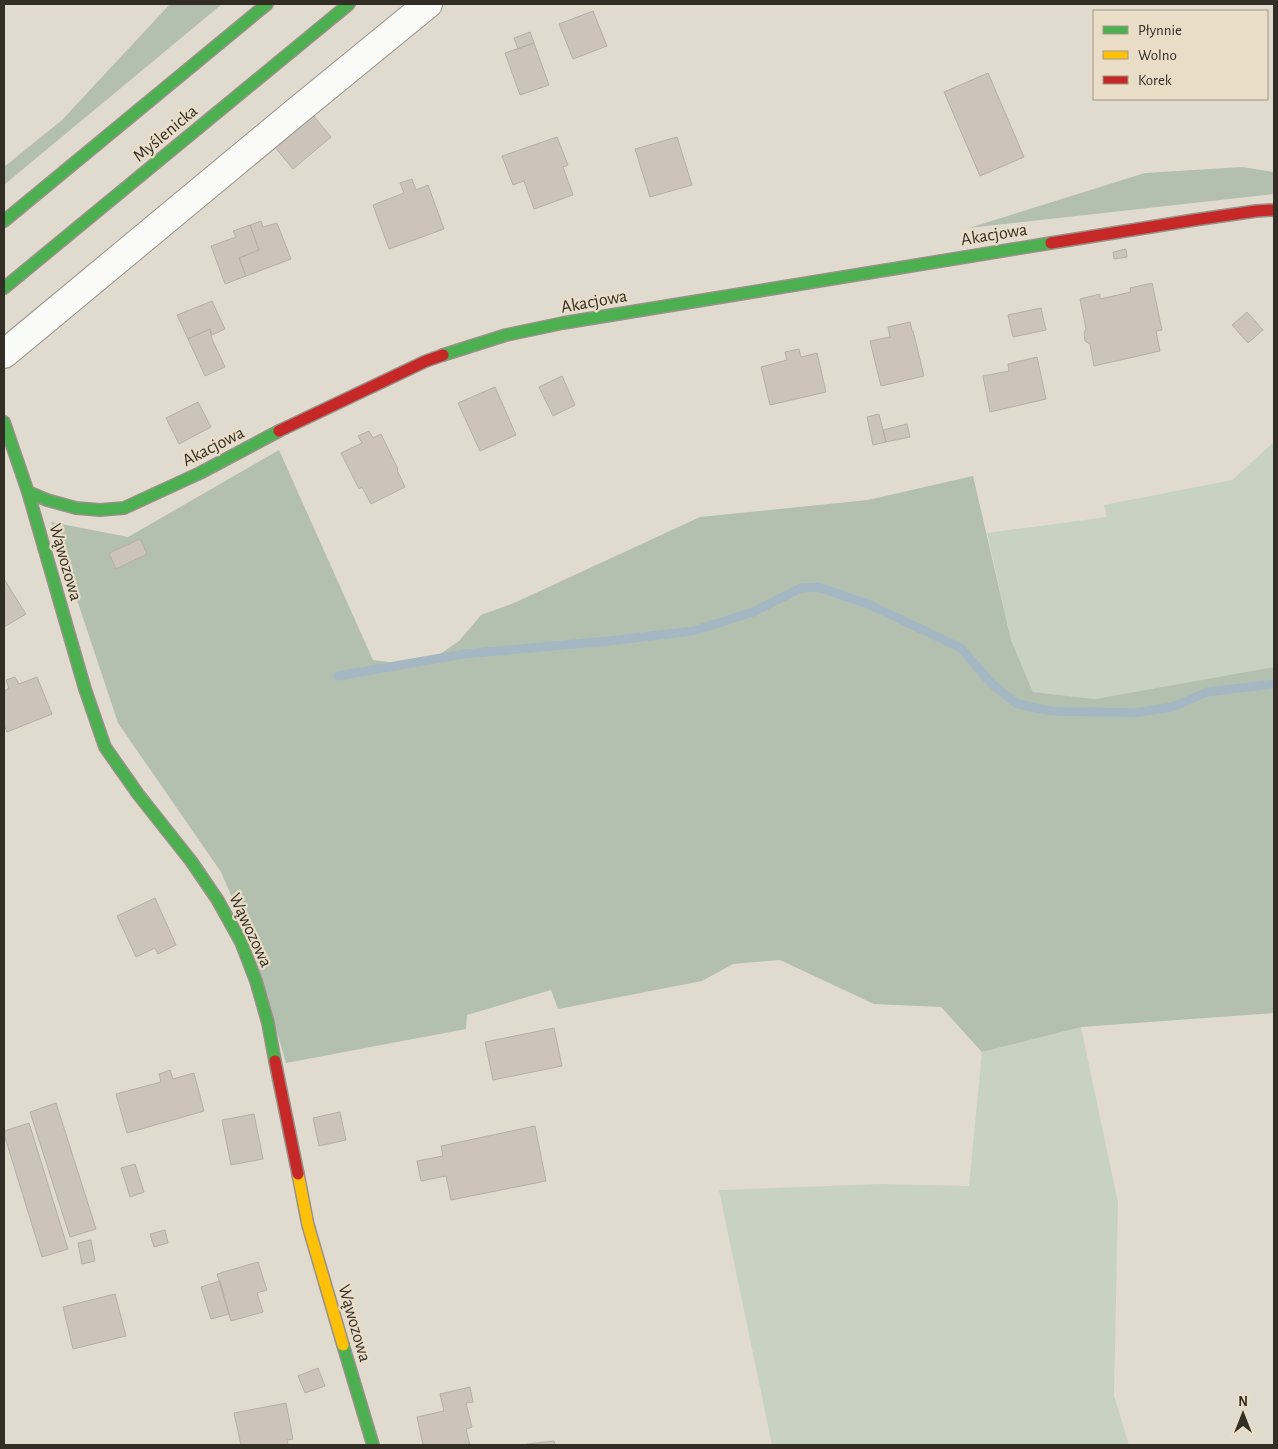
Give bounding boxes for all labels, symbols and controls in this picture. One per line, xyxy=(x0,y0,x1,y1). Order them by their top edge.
legend xyxy=(1093,10,1268,100)
text: Płynnie xyxy=(1138,23,1182,38)
text: Wolno xyxy=(1138,48,1177,63)
text: Korek xyxy=(1138,73,1172,88)
street label: Myślenicka xyxy=(130,102,201,166)
street label: Akacjowa xyxy=(960,221,1029,249)
street label: Akacjowa xyxy=(560,287,629,317)
street label: Akacjowa xyxy=(180,424,247,470)
street label: Wąwozowa xyxy=(45,522,85,603)
street label: Wąwozowa xyxy=(225,891,275,970)
street label: Wąwozowa xyxy=(334,1283,374,1364)
north arrow xyxy=(1218,1389,1268,1439)
text: N xyxy=(1238,1395,1248,1409)

